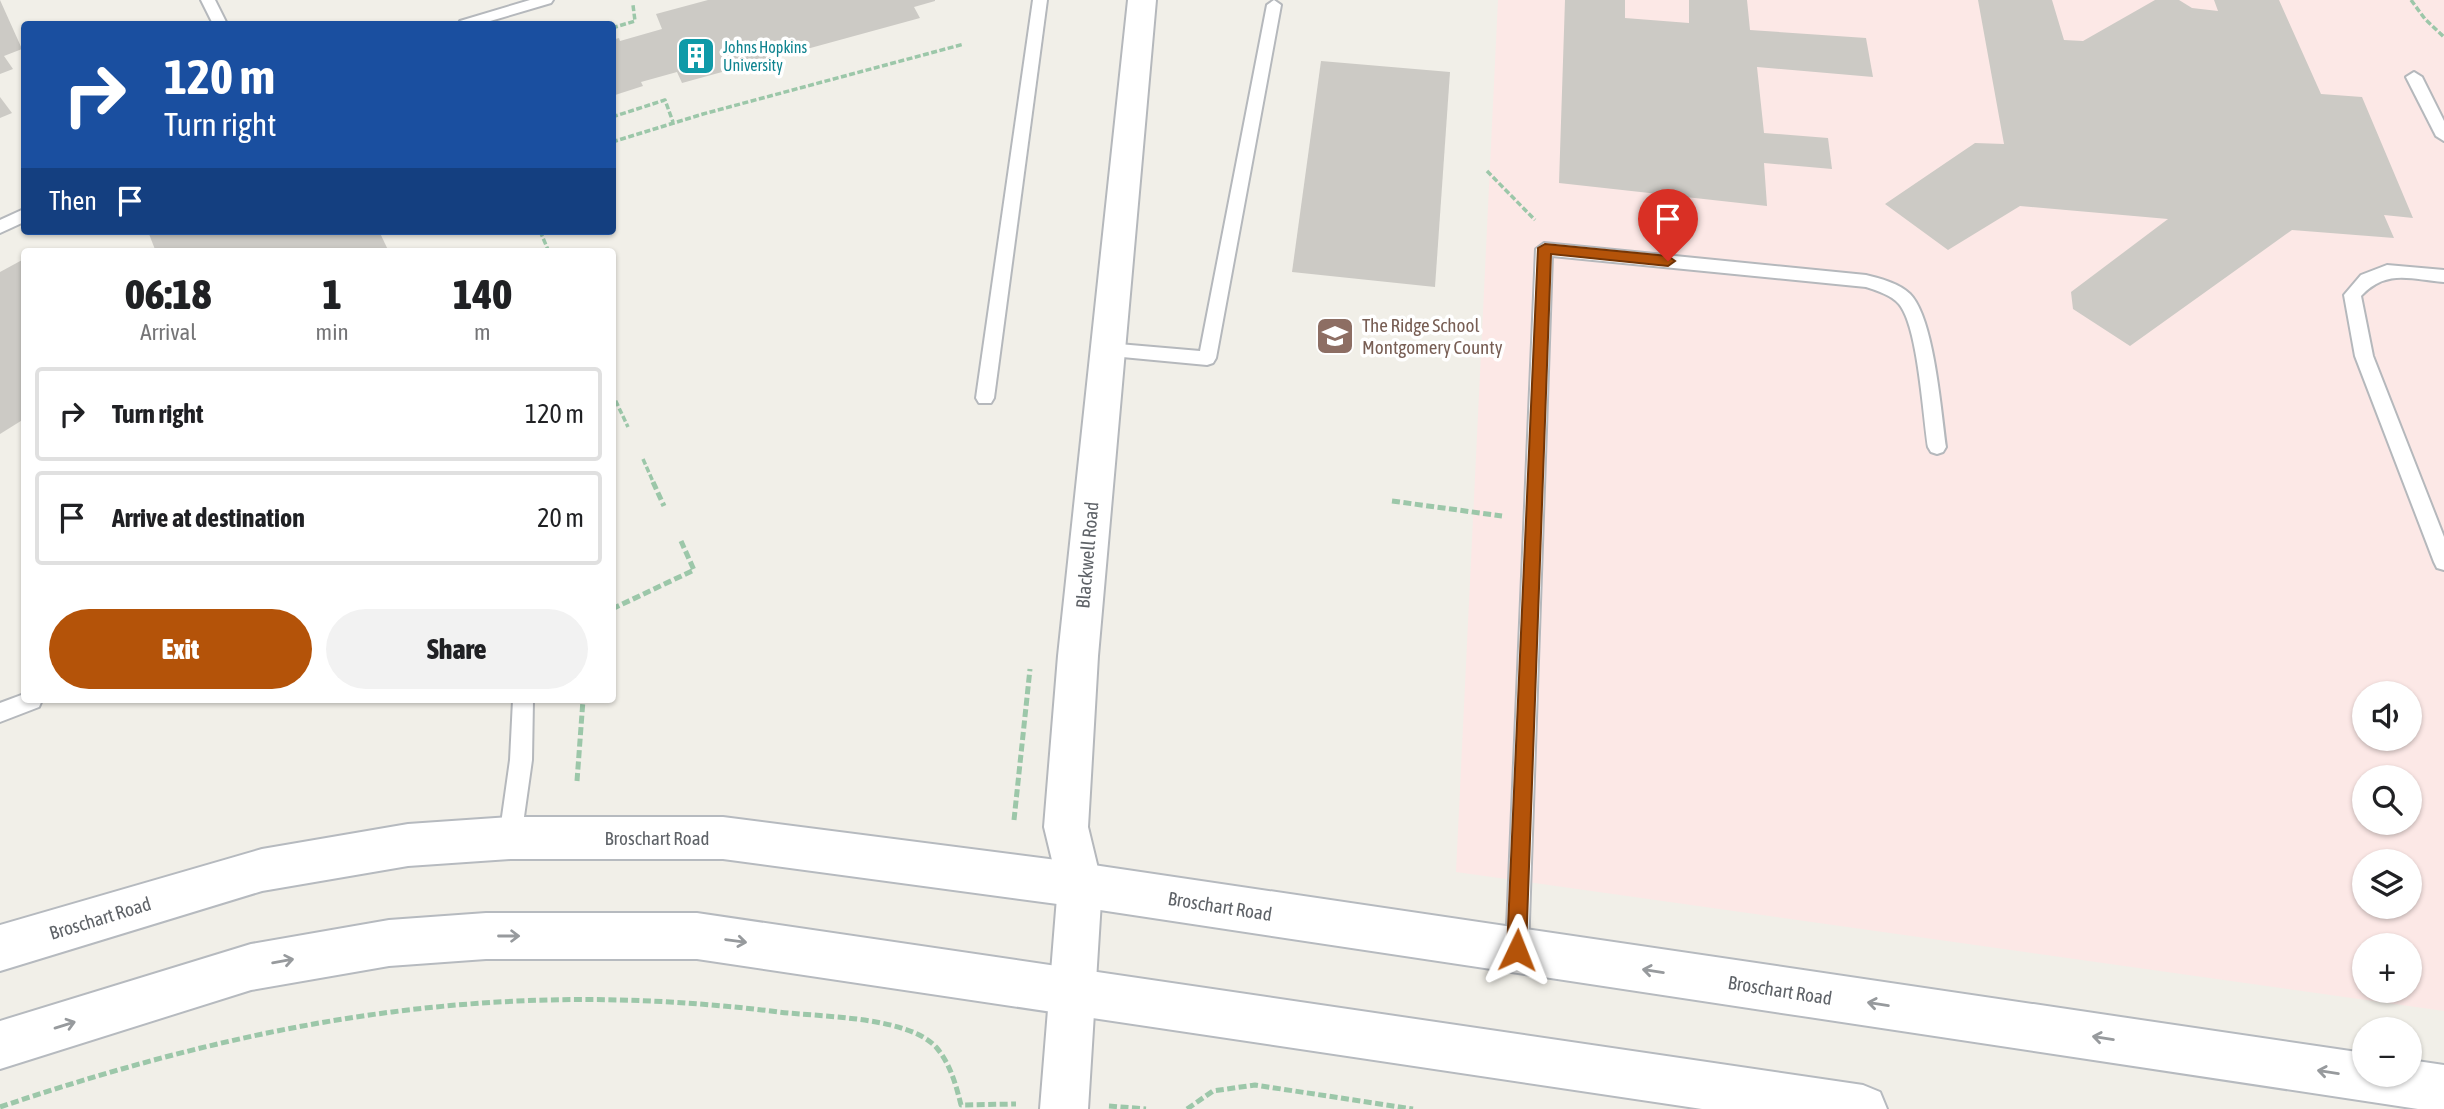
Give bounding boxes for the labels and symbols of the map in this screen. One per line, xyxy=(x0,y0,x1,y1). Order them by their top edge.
building icon: Johns Hopkins University xyxy=(675,35,717,77)
place label: Johns Hopkins University xyxy=(723,38,807,75)
pin xyxy=(1638,189,1698,261)
place label: The Ridge School Montgomery County xyxy=(1362,314,1503,358)
school or university icon: The Ridge School Montgomery County xyxy=(1314,315,1356,357)
street label: Blackwell Road xyxy=(1071,501,1103,609)
street label: Broschart Road xyxy=(604,827,710,849)
street label: Broschart Road xyxy=(1166,887,1274,925)
street label: Broschart Road xyxy=(47,892,153,944)
position arrow xyxy=(1480,913,1554,987)
one-way arrow xyxy=(497,929,520,943)
one-way arrow xyxy=(724,935,747,948)
one-way arrow xyxy=(271,954,294,967)
one-way arrow xyxy=(1642,964,1665,977)
street label: Broschart Road xyxy=(1726,971,1834,1009)
one-way arrow xyxy=(1867,998,1890,1011)
one-way arrow xyxy=(54,1017,76,1030)
one-way arrow xyxy=(2092,1031,2115,1044)
one-way arrow xyxy=(2317,1065,2340,1078)

